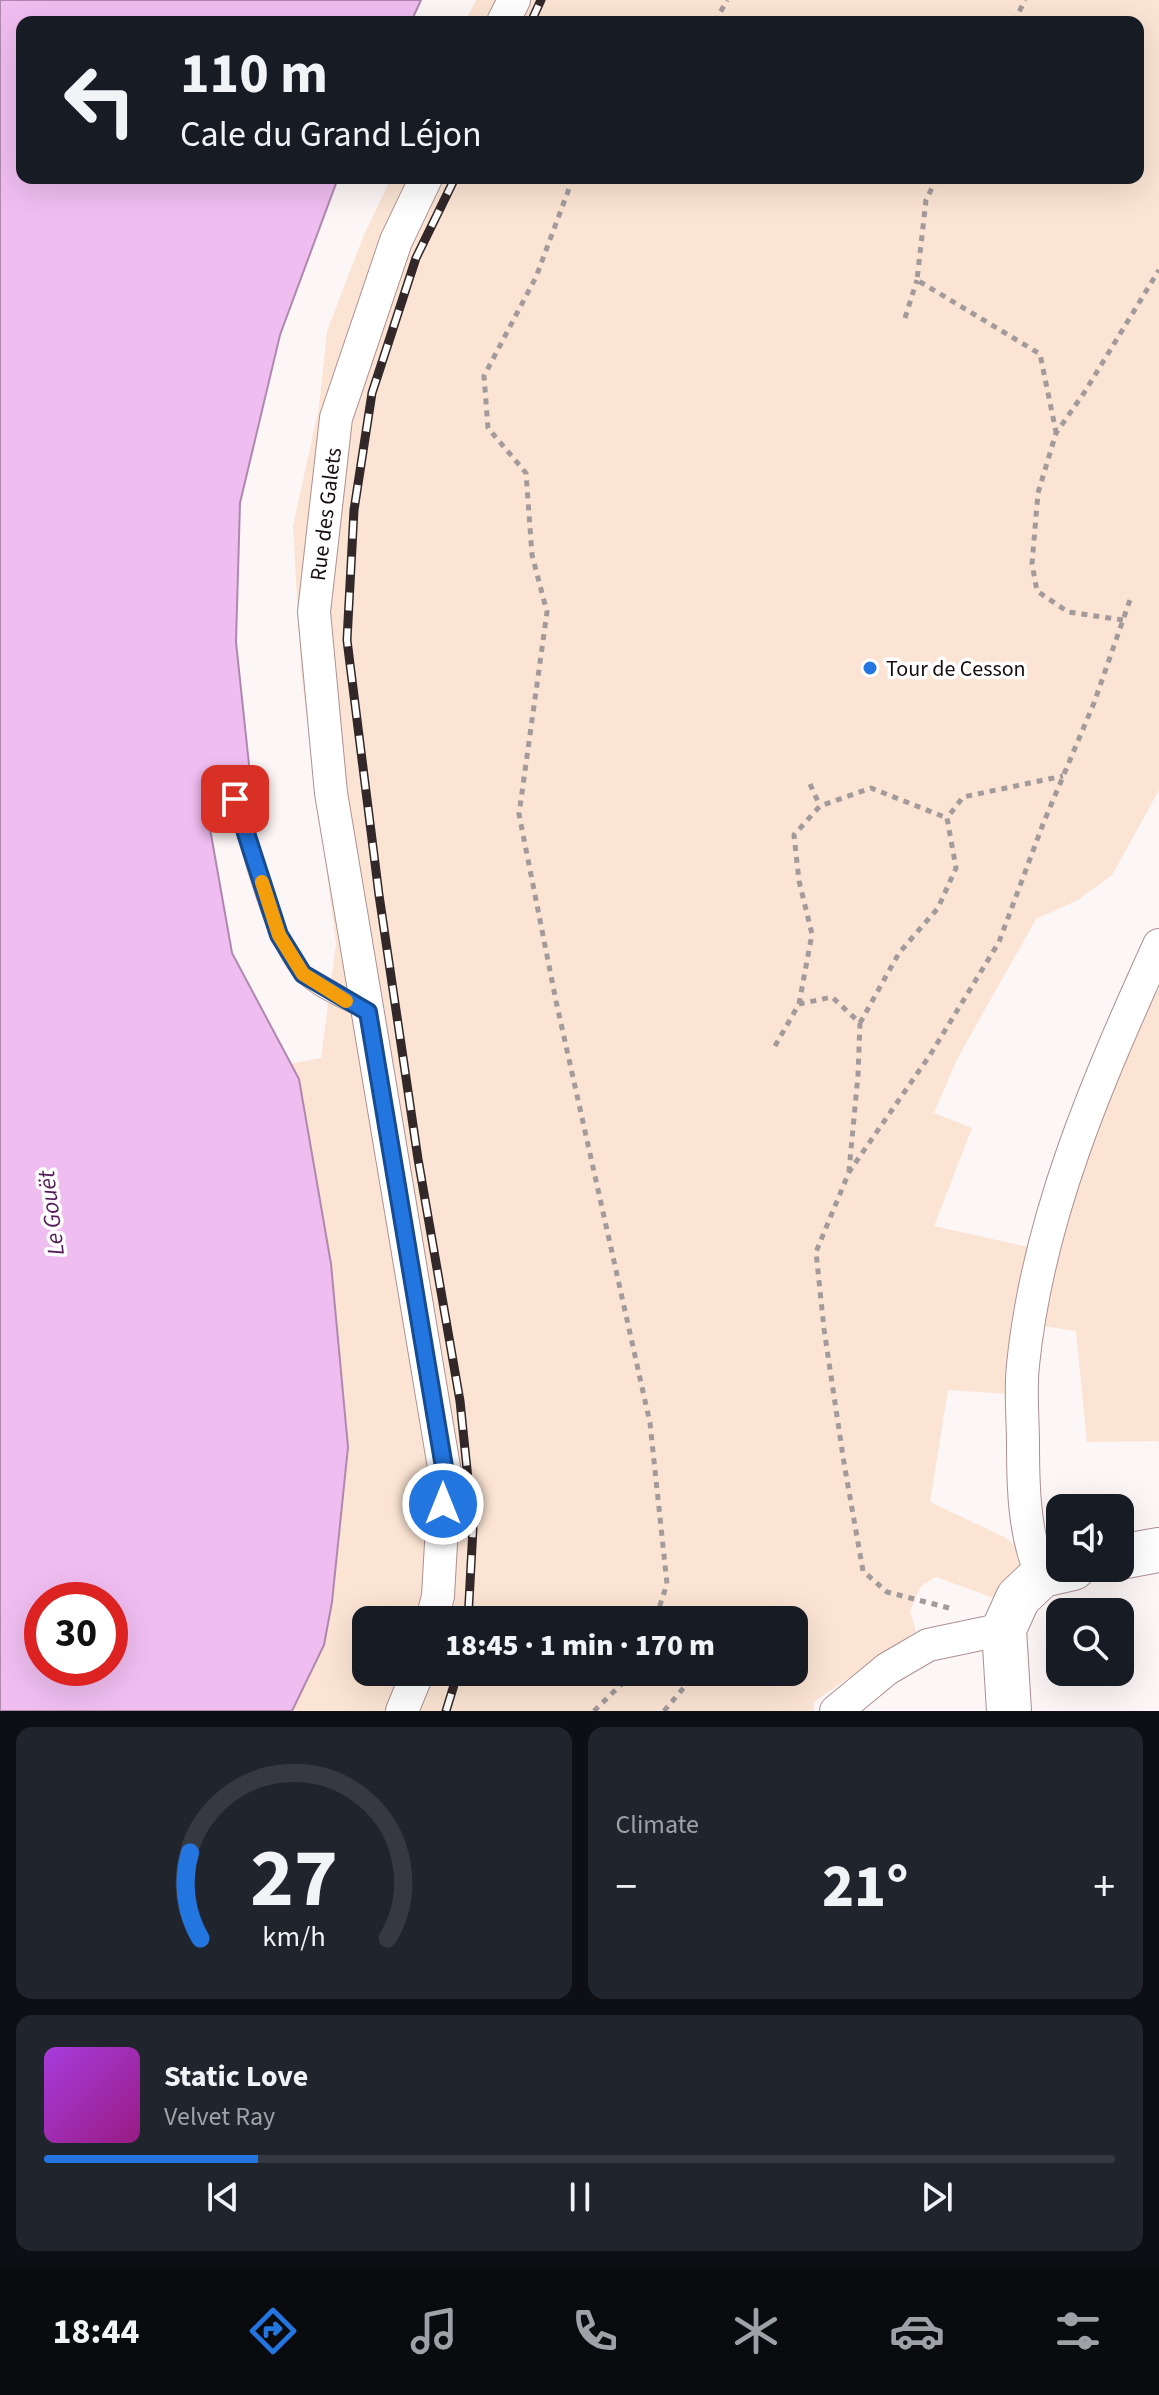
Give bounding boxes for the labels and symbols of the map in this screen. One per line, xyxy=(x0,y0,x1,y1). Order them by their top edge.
street label: Rue des Galets xyxy=(302,446,350,583)
place label: Tour de Cesson xyxy=(886,653,1026,685)
marker: Tour de Cesson xyxy=(861,659,879,677)
pin xyxy=(201,765,269,833)
water label: Le Gouët xyxy=(29,1167,74,1257)
position arrow xyxy=(401,1462,485,1546)
speed limit sign: 30 xyxy=(24,1582,128,1686)

